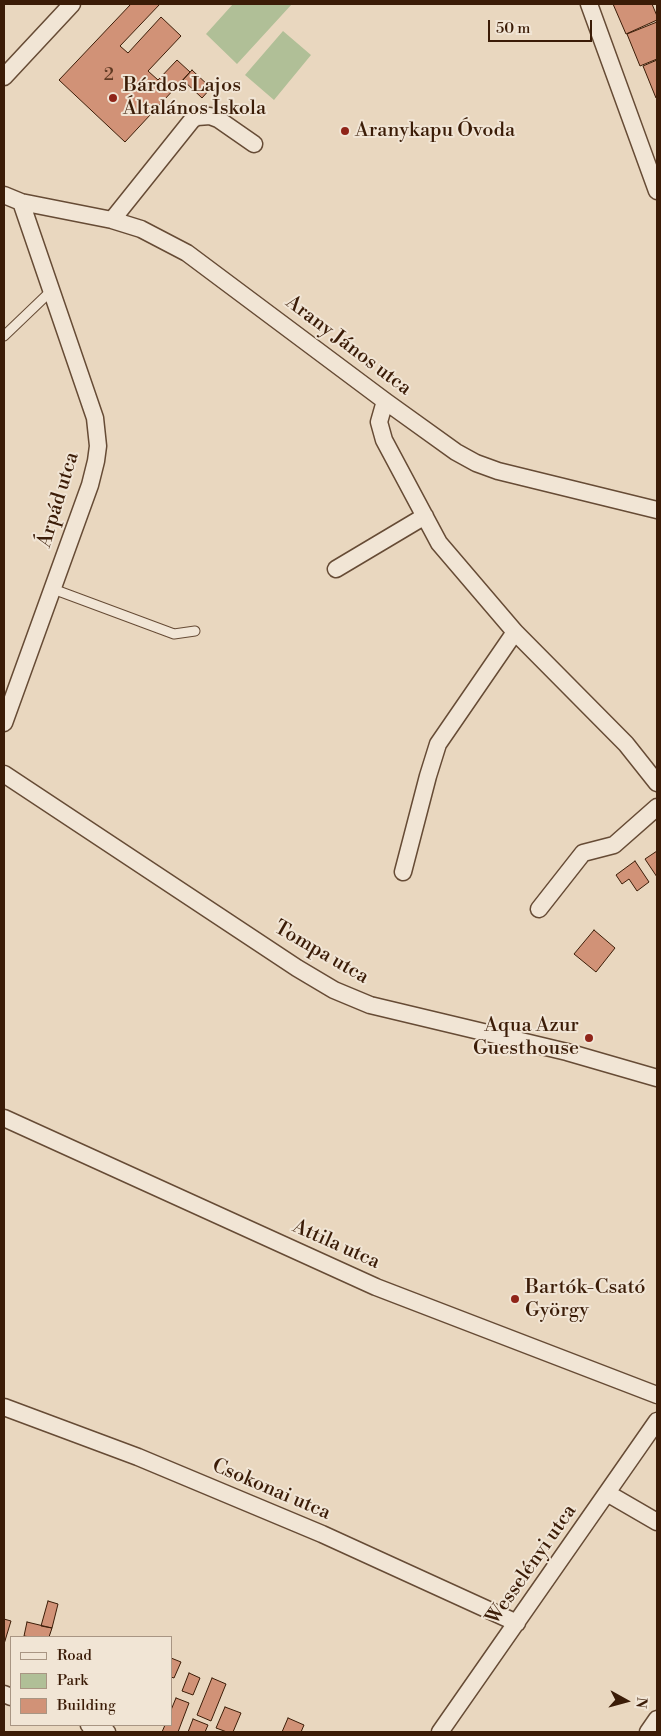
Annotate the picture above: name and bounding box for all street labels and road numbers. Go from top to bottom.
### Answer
street label: Arany János utca [280,291,416,401]
street label: Árpád utca [33,449,85,551]
street label: Tompa utca [269,916,373,990]
street label: Attila utca [289,1215,383,1275]
street label: Csokonai utca [208,1454,334,1526]
street label: Wesselényi utca [482,1500,582,1630]

